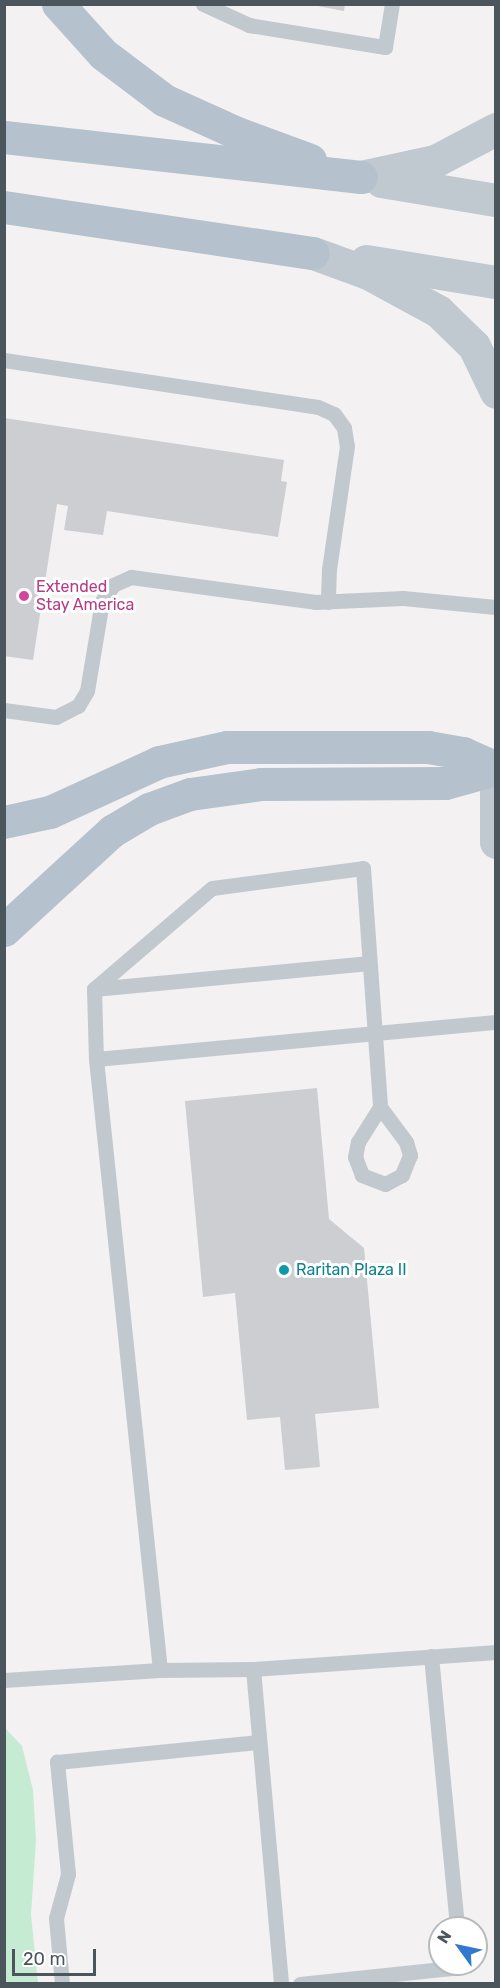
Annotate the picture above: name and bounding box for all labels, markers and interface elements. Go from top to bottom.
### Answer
place label: Extended Stay America [36,577,135,615]
marker: Extended Stay America [17,589,31,603]
place label: Raritan Plaza II [296,1260,407,1280]
marker: Raritan Plaza II [277,1263,291,1277]
north arrow [428,1916,488,1976]
text: N [433,1927,455,1947]
scale bar [15,1937,99,1975]
text: 20 m [23,1948,65,1970]

